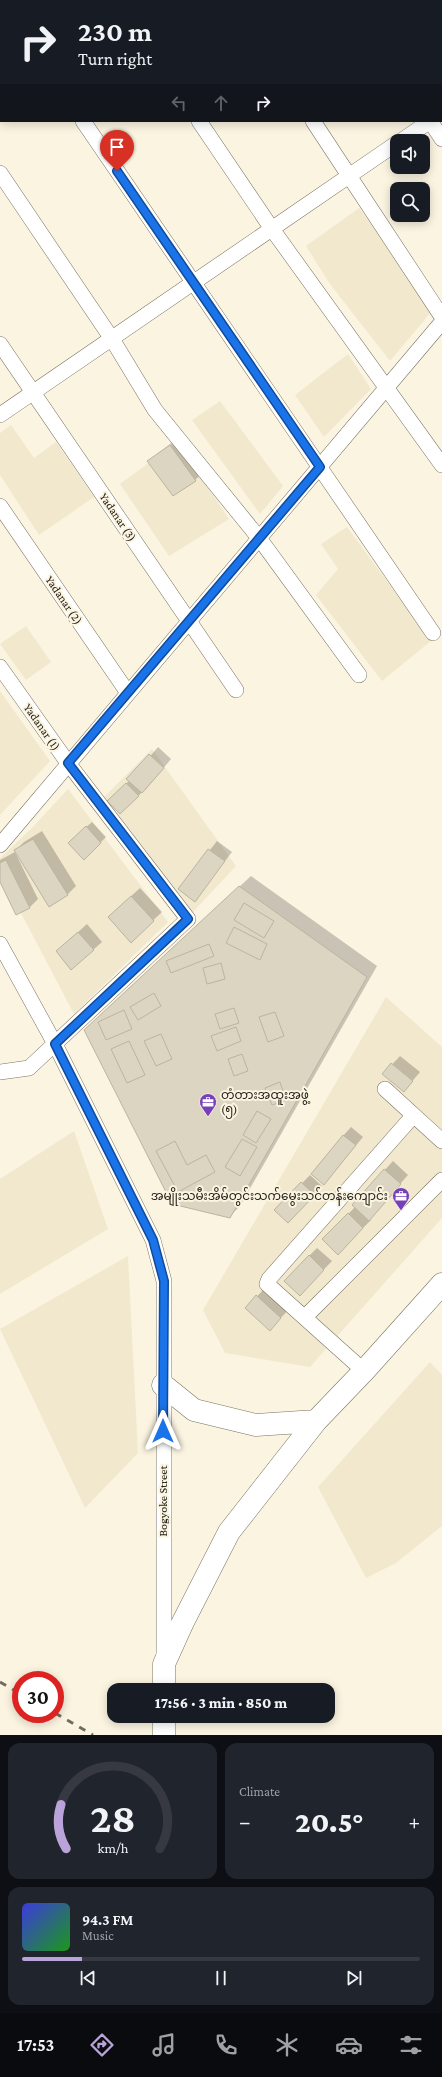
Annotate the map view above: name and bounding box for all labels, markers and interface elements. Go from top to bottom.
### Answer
icon: right [12,16,64,68]
text: 230 m [78,16,152,47]
text: Turn right [78,49,152,69]
icon: left [168,92,190,114]
icon: ahead [210,92,232,114]
icon: right [252,92,274,114]
pin [100,130,134,171]
map controls [390,134,430,222]
button: sound [390,134,430,174]
icon: arrive [106,136,128,158]
button: search [390,182,430,222]
street label: Yadanar (3) [97,490,139,544]
street label: Yadanar (2) [43,573,85,627]
street label: Yadanar (1) [21,701,63,753]
place label: တံတားအထူးအဖွဲ့ (၅) [221,1087,311,1119]
office icon: တံတားအထူးအဖွဲ့ (၅) [198,1092,218,1117]
office icon: အမျိုးသမီးအိမ်တွင်းသက်မွေးသင်တန်းကျောင်း [391,1186,411,1211]
place label: အမျိုးသမီးအိမ်တွင်းသက်မွေးသင်တန်းကျောင်း [151,1187,388,1206]
position arrow [142,1410,184,1452]
street label: Bogyoke Street [156,1464,170,1536]
speed limit sign: 30 [12,1671,64,1723]
text: 17:56 · 3 min · 850 m [155,1695,287,1711]
text: Climate [239,1784,280,1799]
text: 28 [90,1795,135,1841]
text: 20.5° [295,1805,364,1838]
text: − [239,1809,251,1834]
text: + [408,1809,420,1834]
text: km/h [97,1840,128,1856]
text: 94.3 FM [82,1912,133,1928]
text: Music [82,1928,114,1943]
icon: previous [77,1967,99,1989]
icon: pause [210,1967,232,1989]
icon: next [343,1967,365,1989]
icon: directions [88,2031,116,2059]
icon: music [150,2031,178,2059]
icon: phone [212,2031,240,2059]
icon: climate [273,2031,301,2059]
icon: car [335,2031,363,2059]
icon: filters [397,2031,425,2059]
text: 17:53 [17,2035,54,2055]

